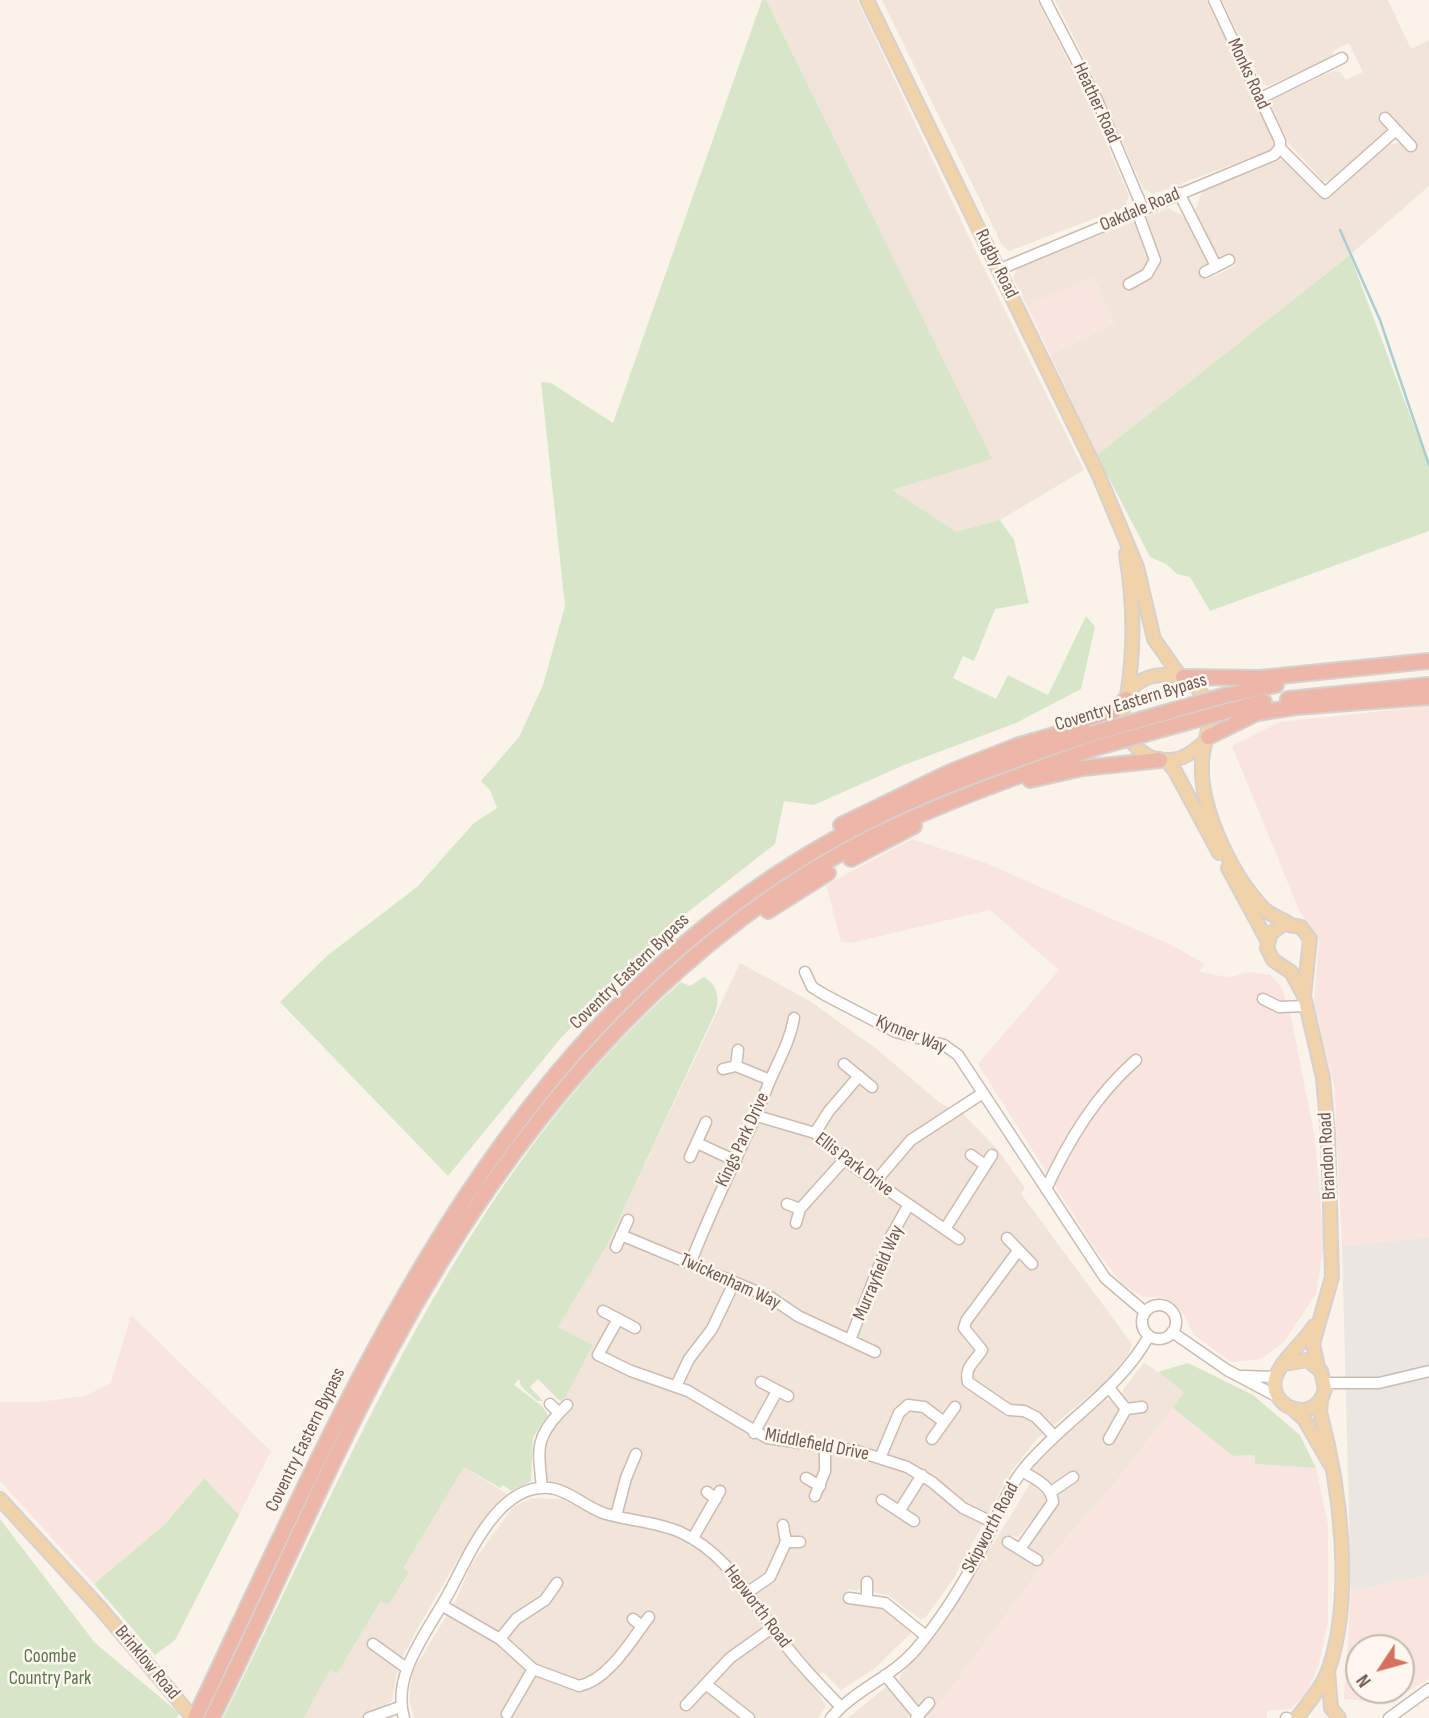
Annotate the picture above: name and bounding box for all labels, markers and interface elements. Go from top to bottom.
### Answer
street label: Monks Road [1222,35,1274,113]
street label: Heather Road [1067,59,1125,147]
street label: Oakdale Road [1097,183,1183,237]
street label: Rugby Road [970,226,1022,302]
street label: Coventry Eastern Bypass [1052,669,1210,737]
street label: Coventry Eastern Bypass [565,909,695,1035]
street label: Kynner Way [872,1011,950,1059]
street label: Kings Park Drive [711,1089,775,1191]
street label: Brandon Road [1314,1112,1342,1200]
street label: Ellis Park Drive [810,1128,898,1202]
street label: Murrayfield Way [849,1222,909,1324]
street label: Twickenham Way [676,1249,784,1315]
street label: Coventry Eastern Bypass [261,1364,351,1516]
street label: Middlefield Drive [763,1424,871,1466]
street label: Skipworth Road [958,1479,1024,1577]
street label: Hepworth Road [718,1561,796,1653]
street label: Brinklow Road [109,1621,185,1705]
north arrow [1345,1634,1415,1704]
park label: Coombe Country Park [9,1646,91,1690]
text: N [1352,1670,1377,1691]

